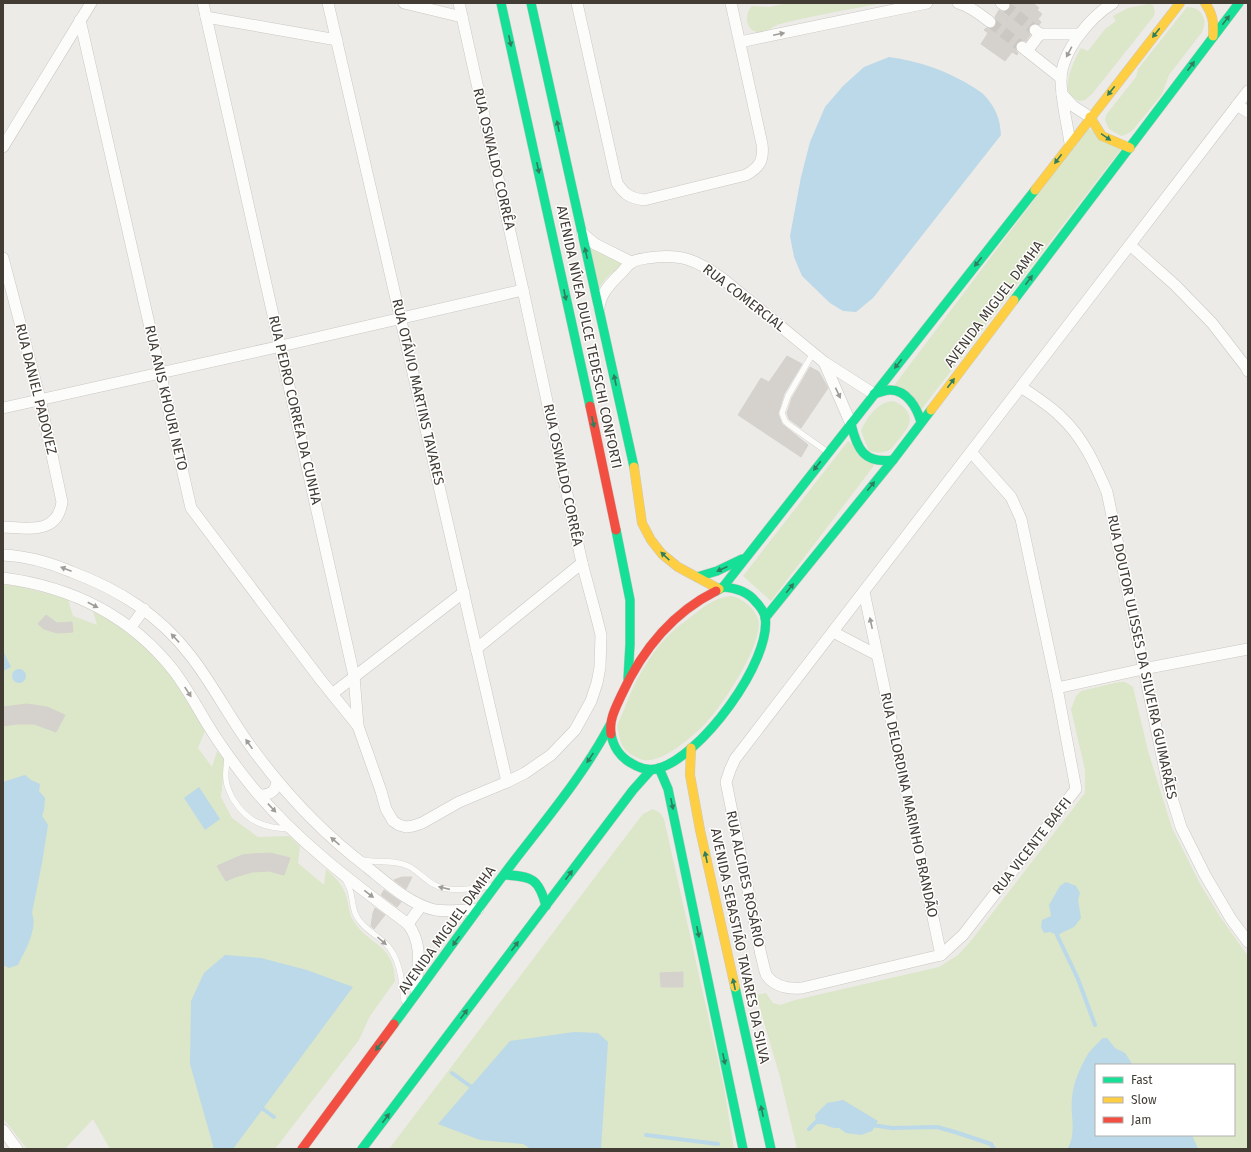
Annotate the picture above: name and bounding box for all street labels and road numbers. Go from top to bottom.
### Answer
street label: RUA OSWALDO CORRÊA [469,86,520,232]
street label: AVENIDA NÍVEA DULCE TEDESCHI CONFORTI [553,204,626,470]
street label: AVENIDA MIGUEL DAMHA [941,237,1047,371]
street label: RUA COMERCIAL [699,260,789,336]
street label: RUA OTÁVIO MARTINS TAVARES [388,297,449,487]
street label: RUA PEDRO CORREA DA CUNHA [265,314,325,506]
street label: RUA DANIEL PADOVEZ [11,322,61,456]
street label: RUA ANIS KHOURI NETO [141,324,191,472]
street label: RUA OSWALDO CORRÊA [540,402,587,548]
street label: RUA DOUTOR ULISSES DA SILVEIRA GUIMARÃES [1103,513,1181,801]
street label: RUA DELORDINA MARINHO BRANDÃO [877,691,941,919]
street label: RUA VICENTE BAFFI [989,794,1075,898]
street label: RUA ALCIDES ROSÁRIO [722,809,769,949]
street label: AVENIDA SEBASTIÃO TAVARES DA SILVA [707,827,773,1065]
street label: AVENIDA MIGUEL DAMHA [395,863,499,997]

